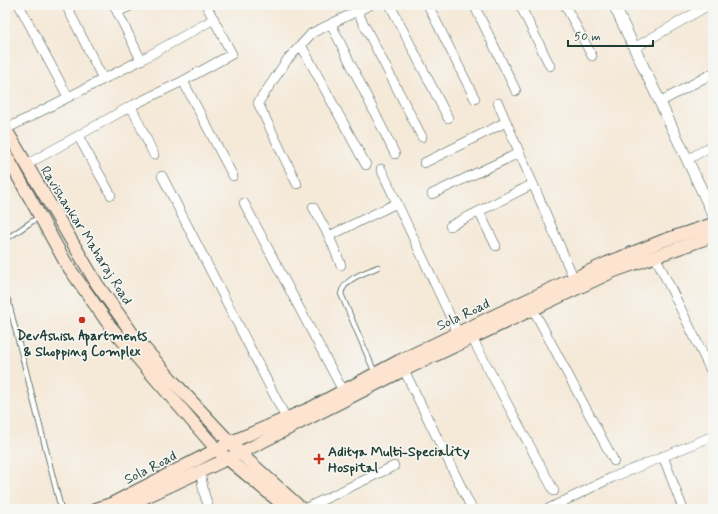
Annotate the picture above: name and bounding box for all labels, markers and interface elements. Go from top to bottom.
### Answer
scale bar [568,22,653,48]
text: 50 m [574,29,601,45]
street label: Ravishankar Maharaj Road [36,163,136,308]
street label: Sola Road [434,295,493,335]
marker: DevAshish Apartments & Shopping Complex [77,315,87,325]
place label: DevAshish Apartments & Shopping Complex [17,327,148,362]
place label: Aditya Multi-Speciality Hospital [328,443,470,477]
street label: Sola Road [121,447,180,489]
marker: Aditya Multi-Speciality Hospital [313,453,325,465]

